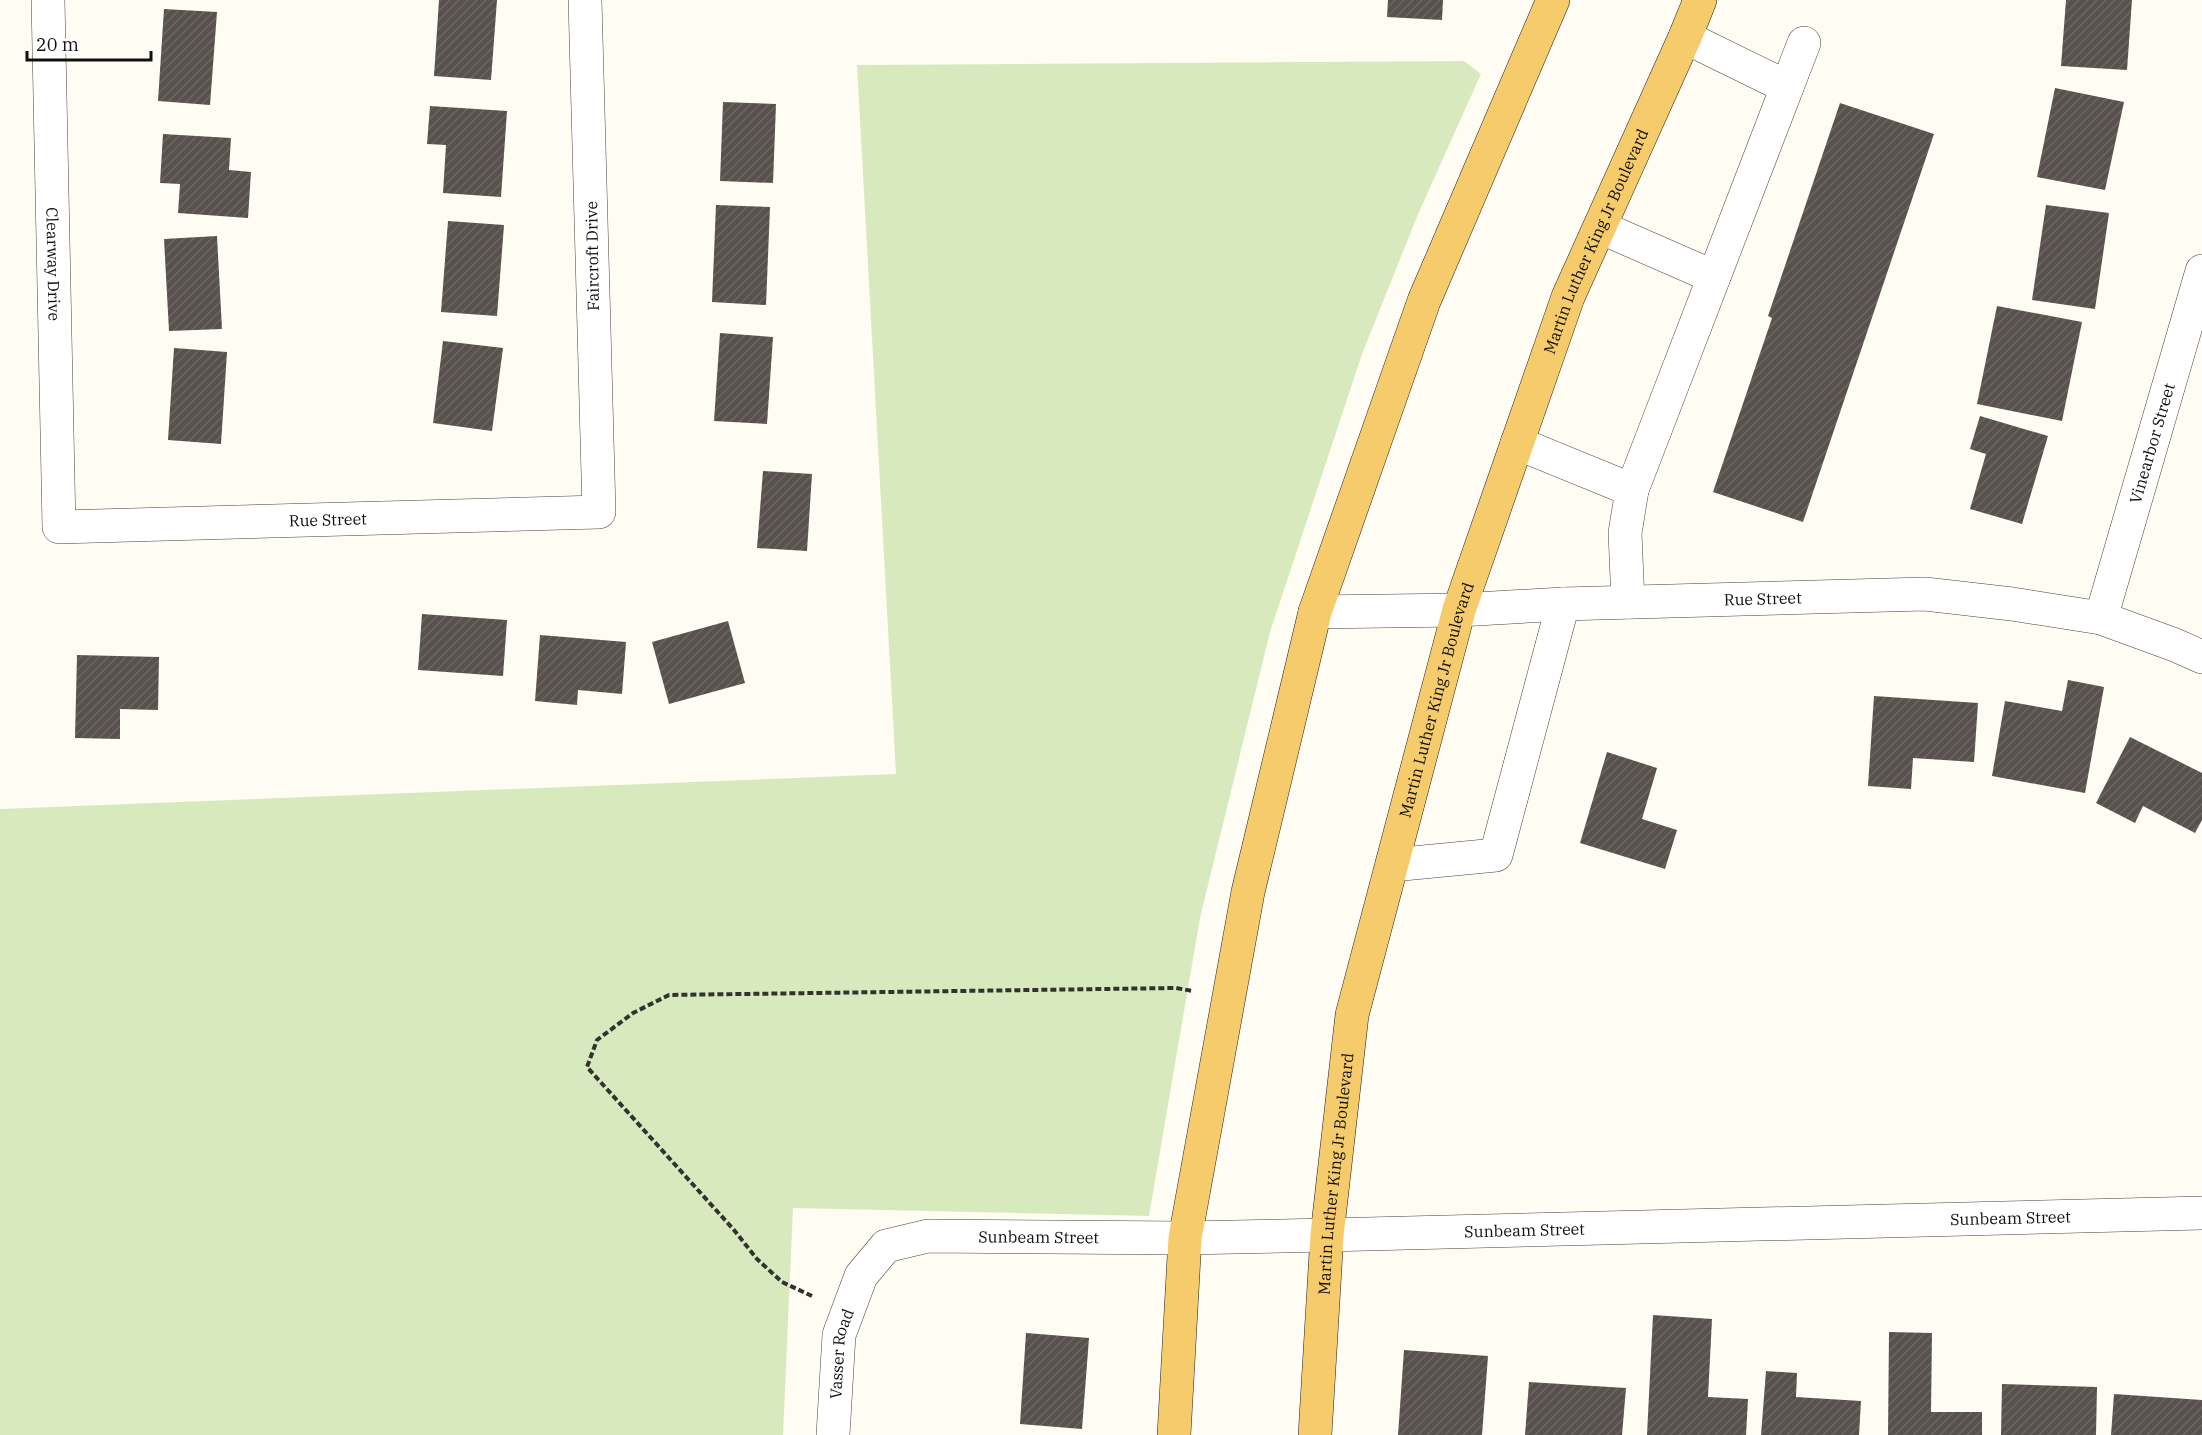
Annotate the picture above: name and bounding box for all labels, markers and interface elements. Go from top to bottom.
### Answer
scale bar [27,24,152,62]
text: 20 m [36,33,79,56]
street label: Martin Luther King Jr Boulevard [1539,125,1652,357]
street label: Faircroft Drive [581,201,603,311]
street label: Clearway Drive [42,207,65,321]
street label: Vinearbor Street [2125,380,2179,506]
street label: Rue Street [289,508,367,531]
street label: Martin Luther King Jr Boulevard [1395,579,1478,820]
street label: Rue Street [1724,587,1802,610]
street label: Martin Luther King Jr Boulevard [1313,1052,1358,1295]
street label: Sunbeam Street [1950,1206,2071,1229]
street label: Sunbeam Street [1464,1219,1585,1242]
street label: Sunbeam Street [978,1226,1099,1247]
street label: Vasser Road [825,1305,858,1399]

